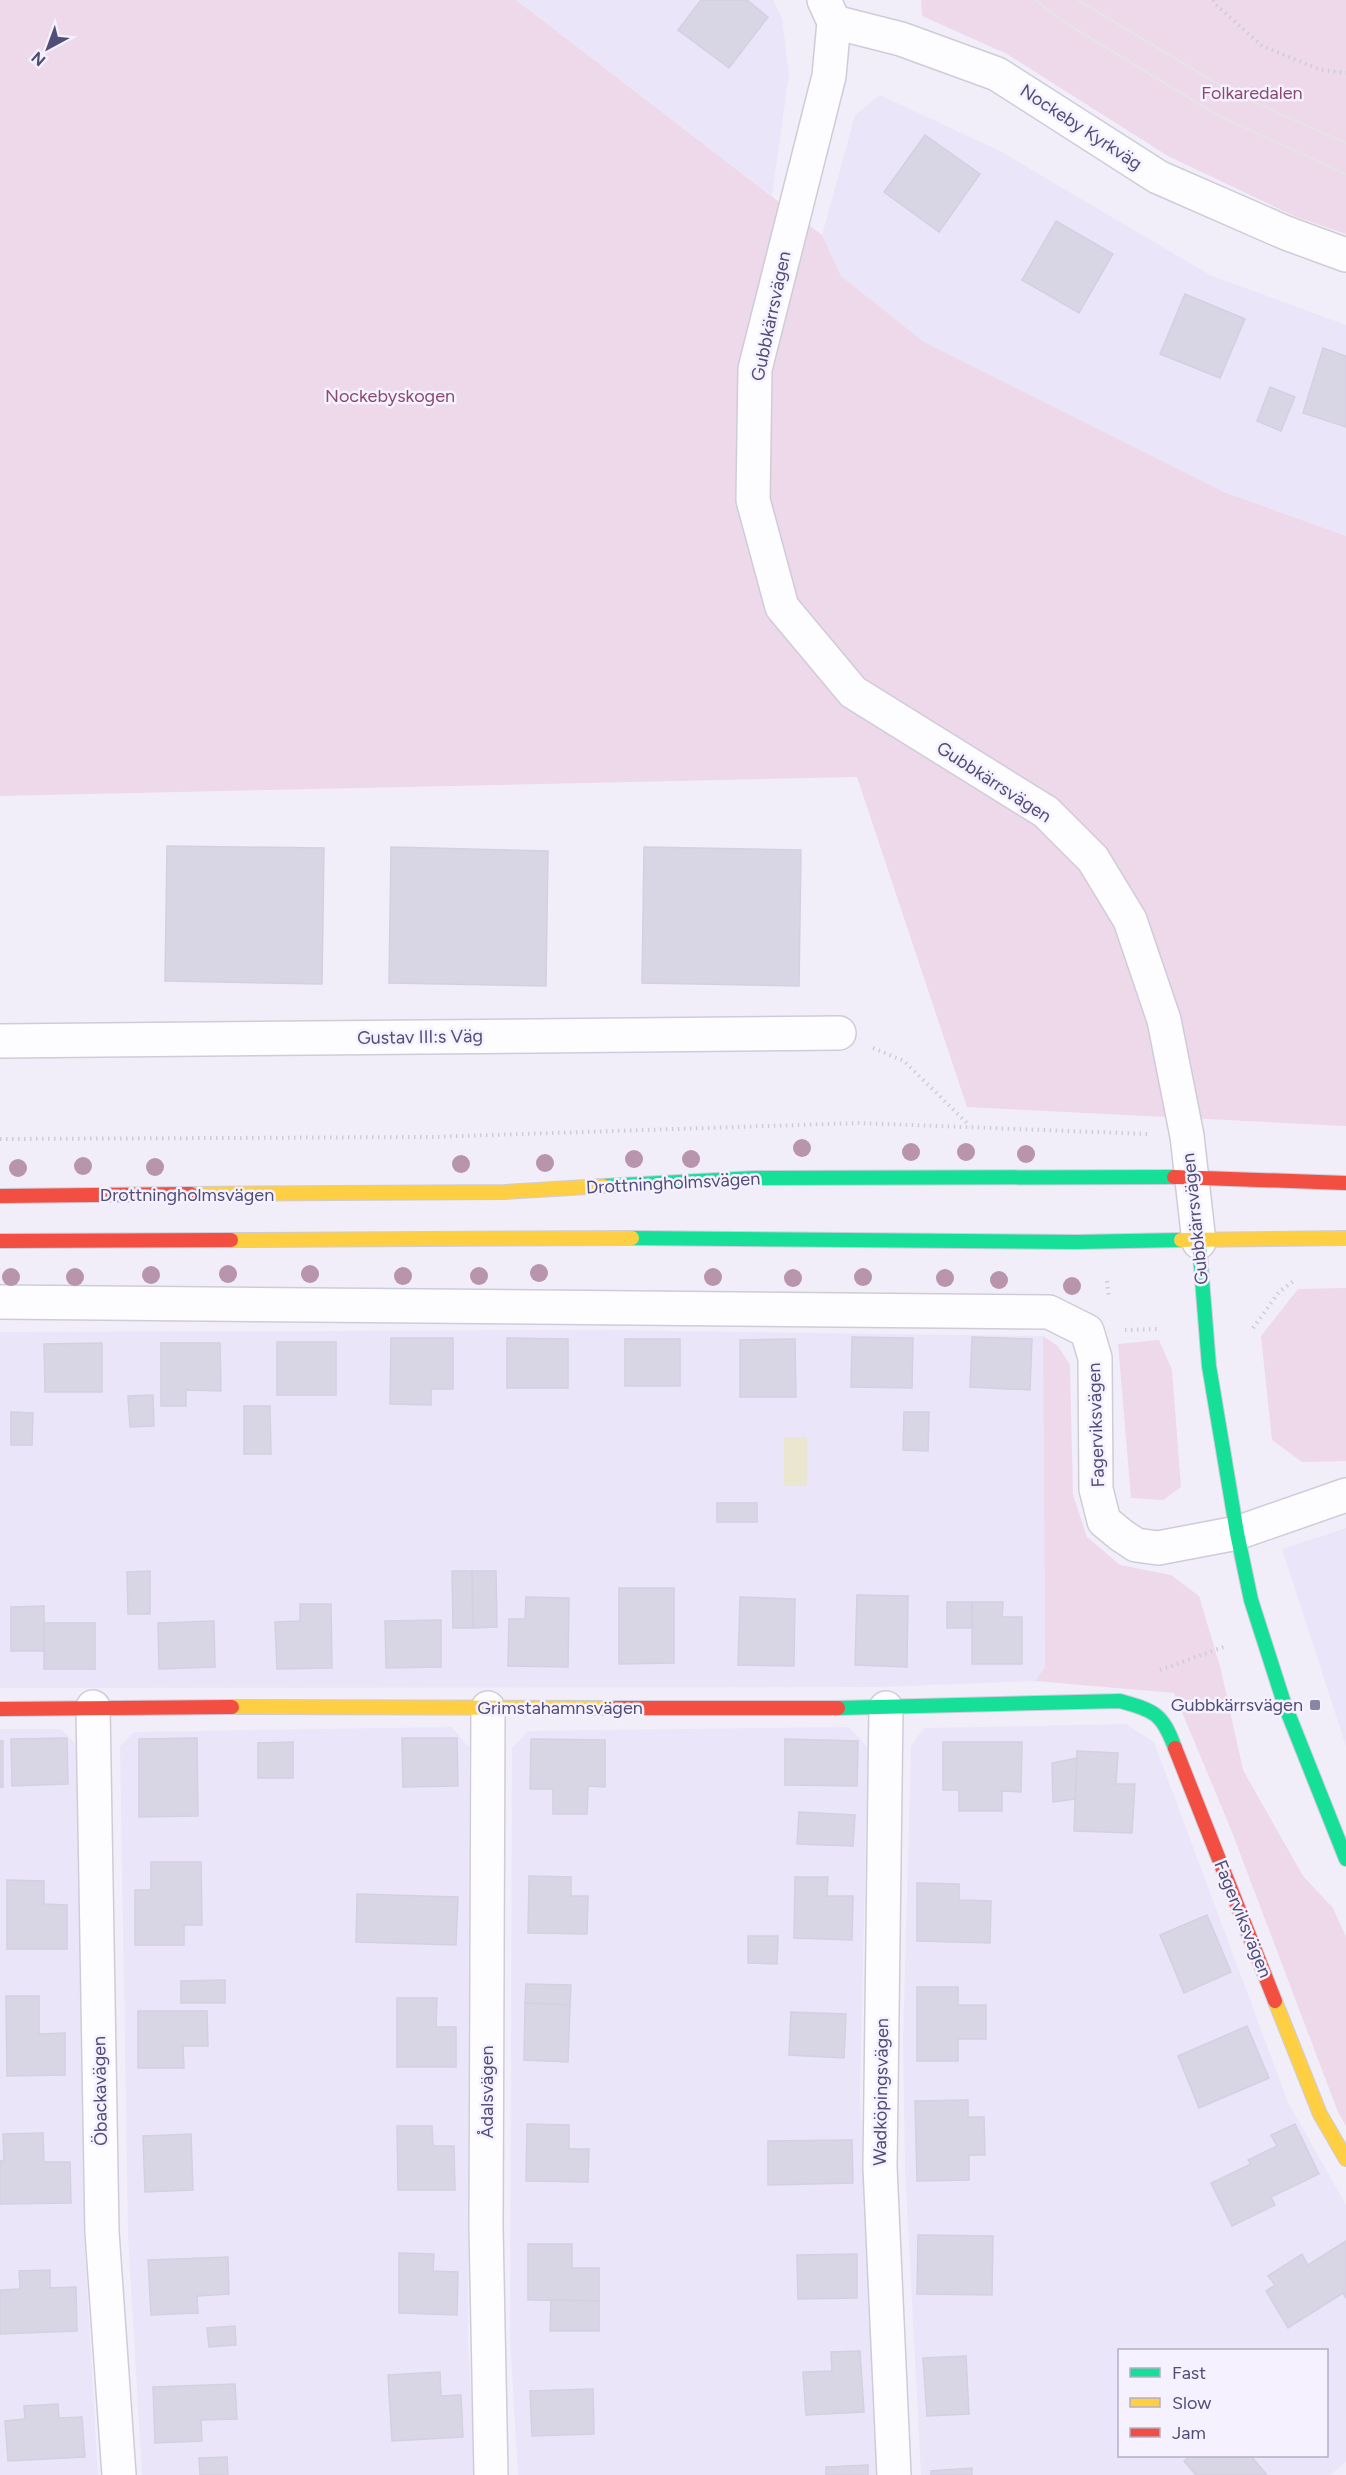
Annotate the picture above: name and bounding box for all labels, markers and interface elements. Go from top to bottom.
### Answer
north arrow [18,18,78,78]
text: N [28,48,49,70]
street label: Nockeby Kyrkväg [1016,79,1146,175]
park label: Folkaredalen [1201,82,1303,104]
street label: Gubbkärrsvägen [746,249,796,383]
park label: Nockebyskogen [325,385,455,407]
street label: Gubbkärrsvägen [933,737,1055,827]
street label: Gustav III:s Väg [357,1025,483,1049]
street label: Gubbkärrsvägen [1177,1152,1213,1286]
street label: Drottningholmsvägen [585,1167,761,1199]
street label: Drottningholmsvägen [100,1184,274,1206]
street label: Fagerviksvägen [1083,1362,1109,1488]
place label: Gubbkärrsvägen [1171,1694,1303,1716]
street label: Grimstahamnsvägen [477,1697,643,1719]
marker: Gubbkärrsvägen [1308,1698,1322,1712]
street label: Fagerviksvägen [1209,1857,1277,1981]
street label: Wadköpingsvägen [869,2018,893,2166]
street label: Öbackavägen [88,2036,112,2146]
street label: Ådalsvägen [476,2045,498,2139]
legend [1118,2349,1328,2457]
text: Fast [1172,2362,1206,2384]
text: Slow [1172,2392,1211,2414]
text: Jam [1172,2422,1206,2444]

